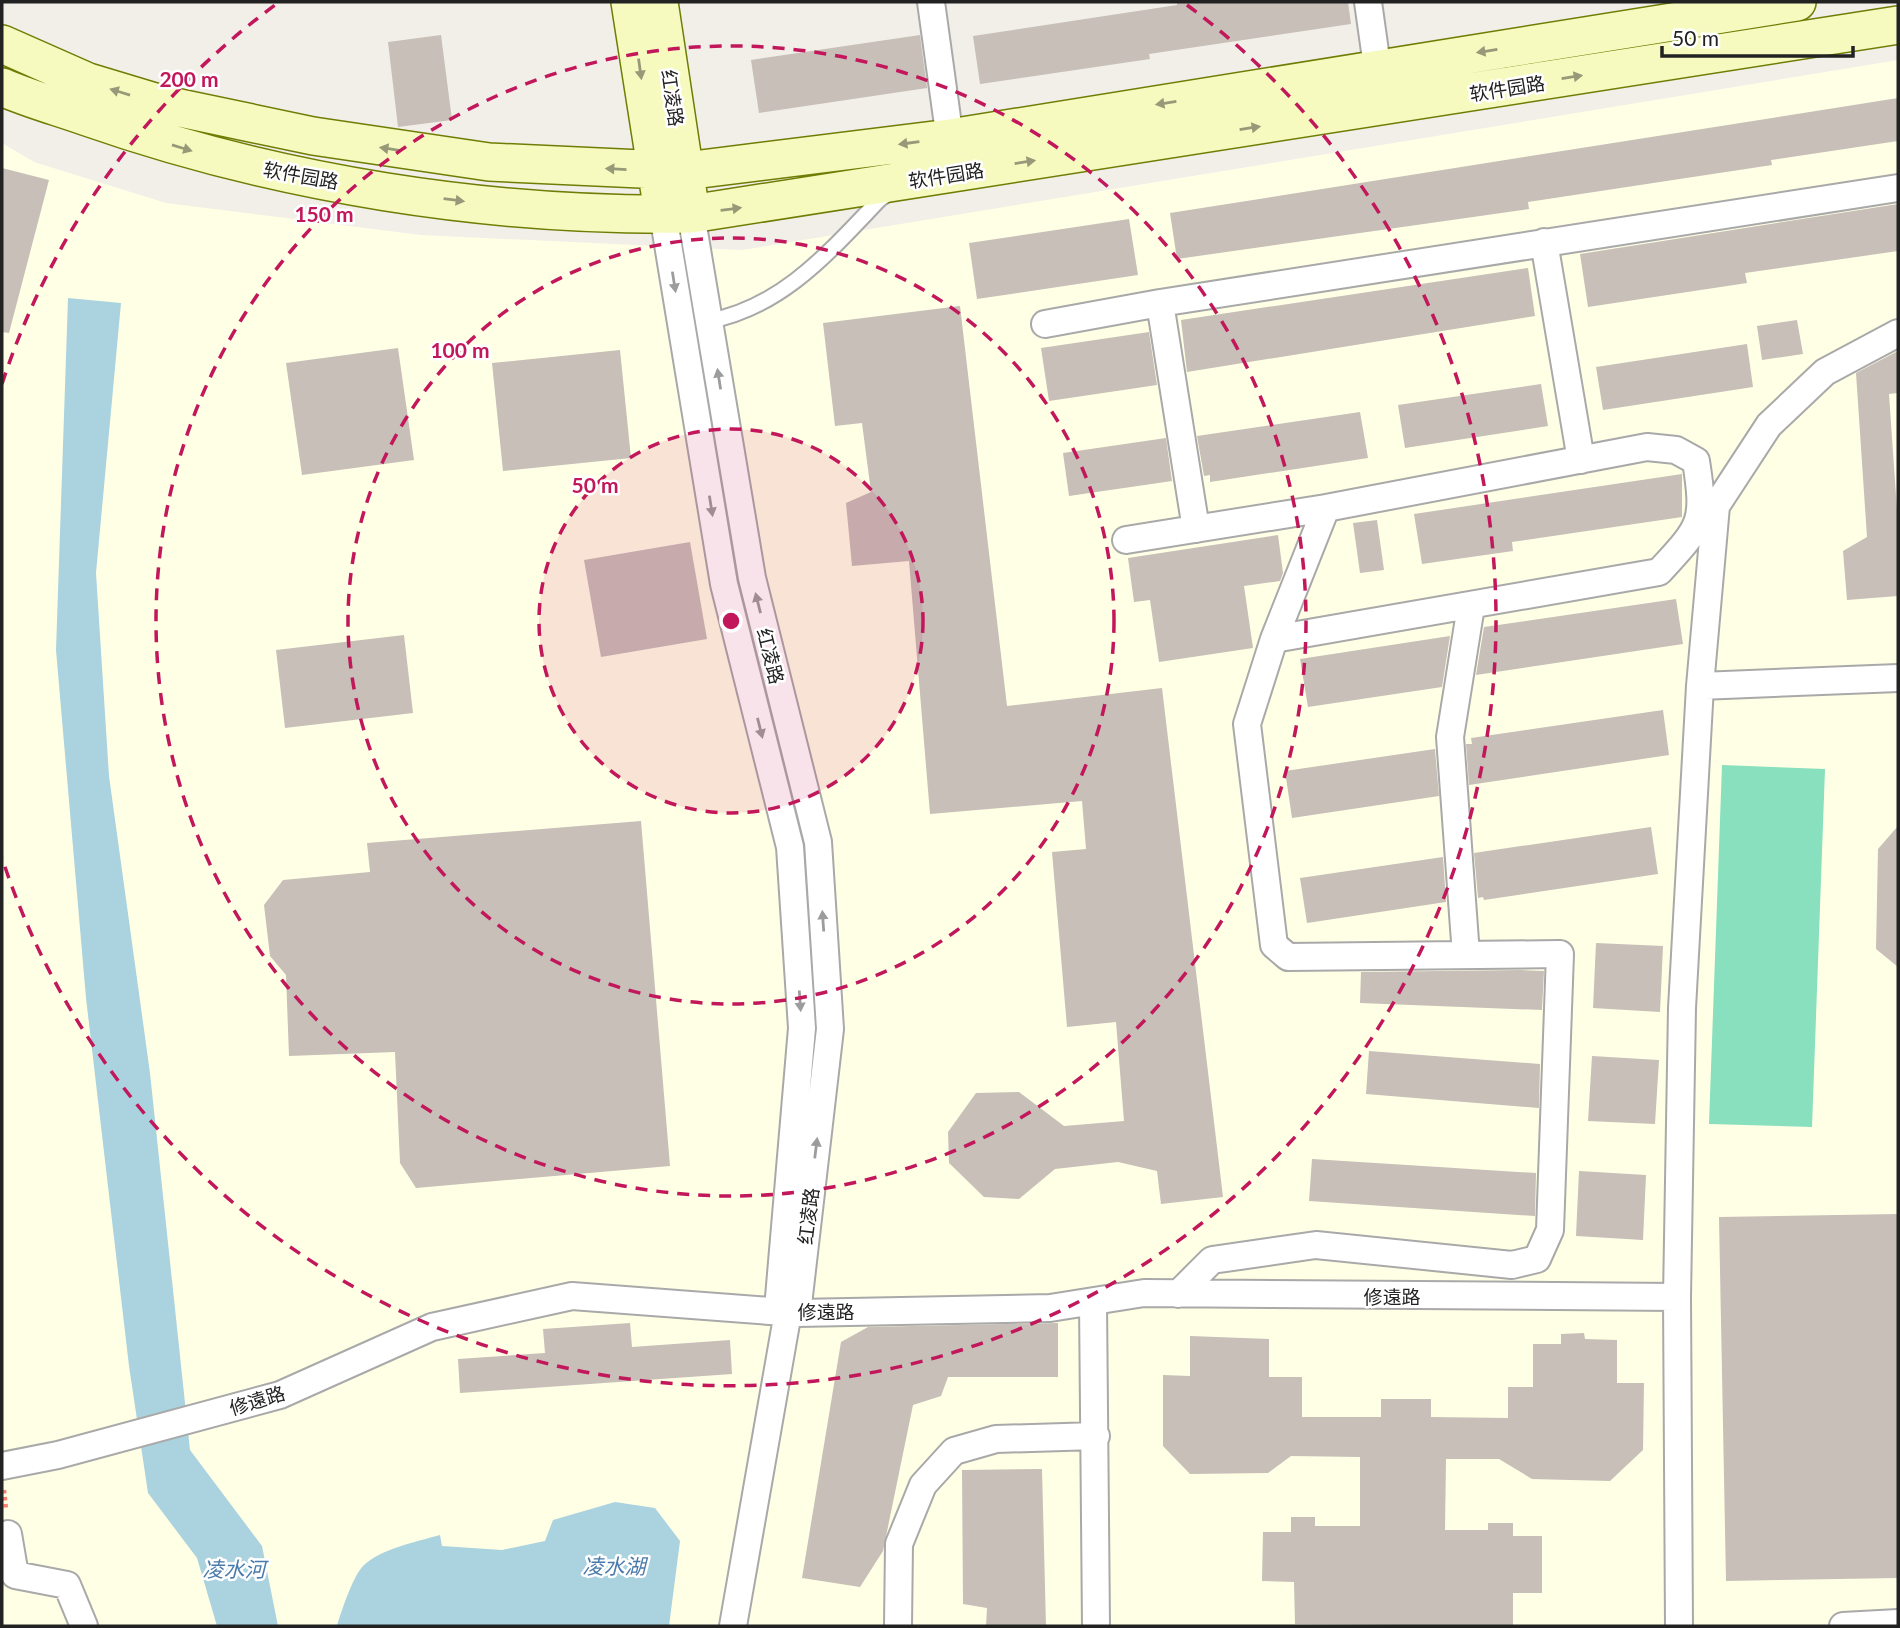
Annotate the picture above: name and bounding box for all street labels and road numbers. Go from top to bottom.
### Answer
street label: 红凌路 [658,68,688,128]
street label: 软件园路 [1468,71,1546,105]
street label: 软件园路 [262,157,340,193]
street label: 软件园路 [907,158,985,192]
street label: 红凌路 [753,626,789,686]
street label: 红凌路 [793,1186,823,1246]
street label: 修遠路 [1363,1285,1421,1308]
street label: 修遠路 [797,1300,855,1323]
street label: 修遠路 [226,1381,288,1419]

